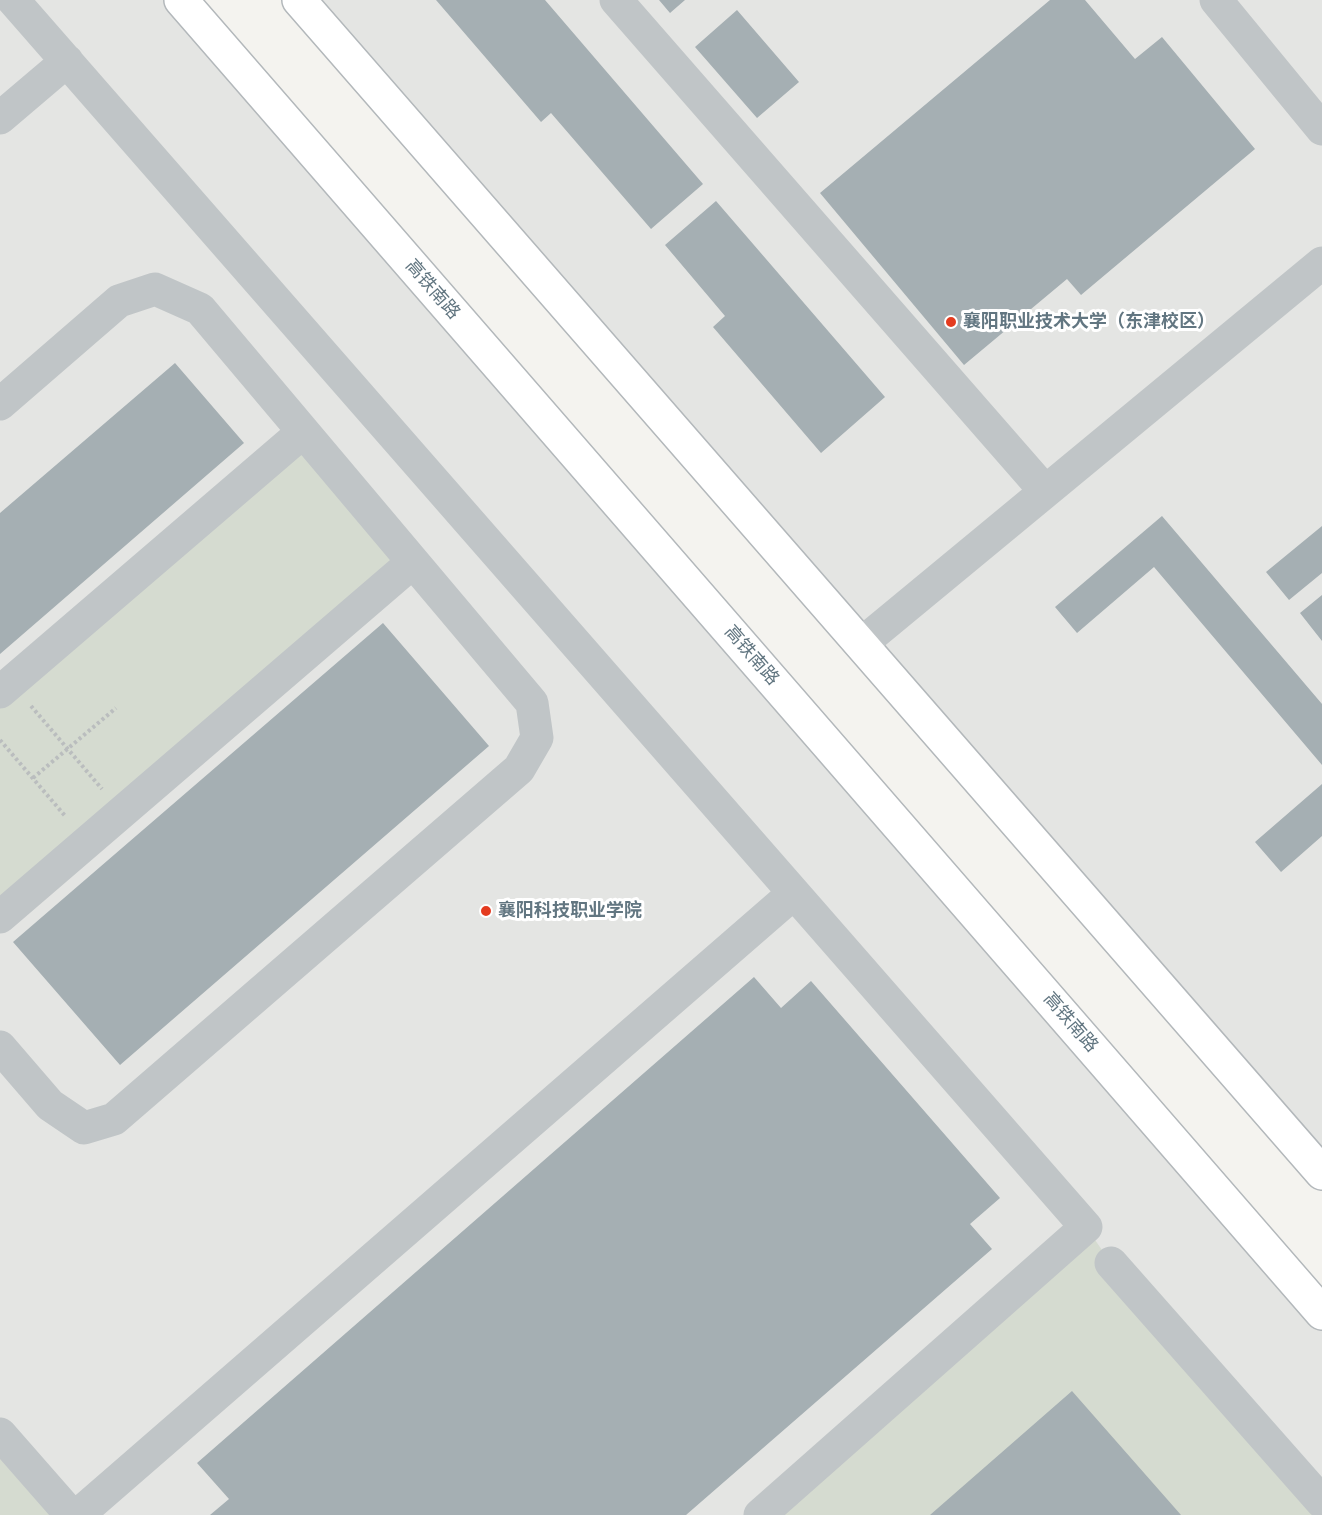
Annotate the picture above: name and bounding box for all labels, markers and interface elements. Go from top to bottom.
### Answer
street label: 高铁南路 [400,256,464,324]
place label: 襄阳职业技术大学（东津校区） [963,311,1215,333]
marker: 襄阳职业技术大学（东津校区） [944,315,958,329]
street label: 高铁南路 [719,622,783,690]
place label: 襄阳科技职业学院 [498,900,642,922]
marker: 襄阳科技职业学院 [479,904,493,918]
street label: 高铁南路 [1038,989,1102,1057]

